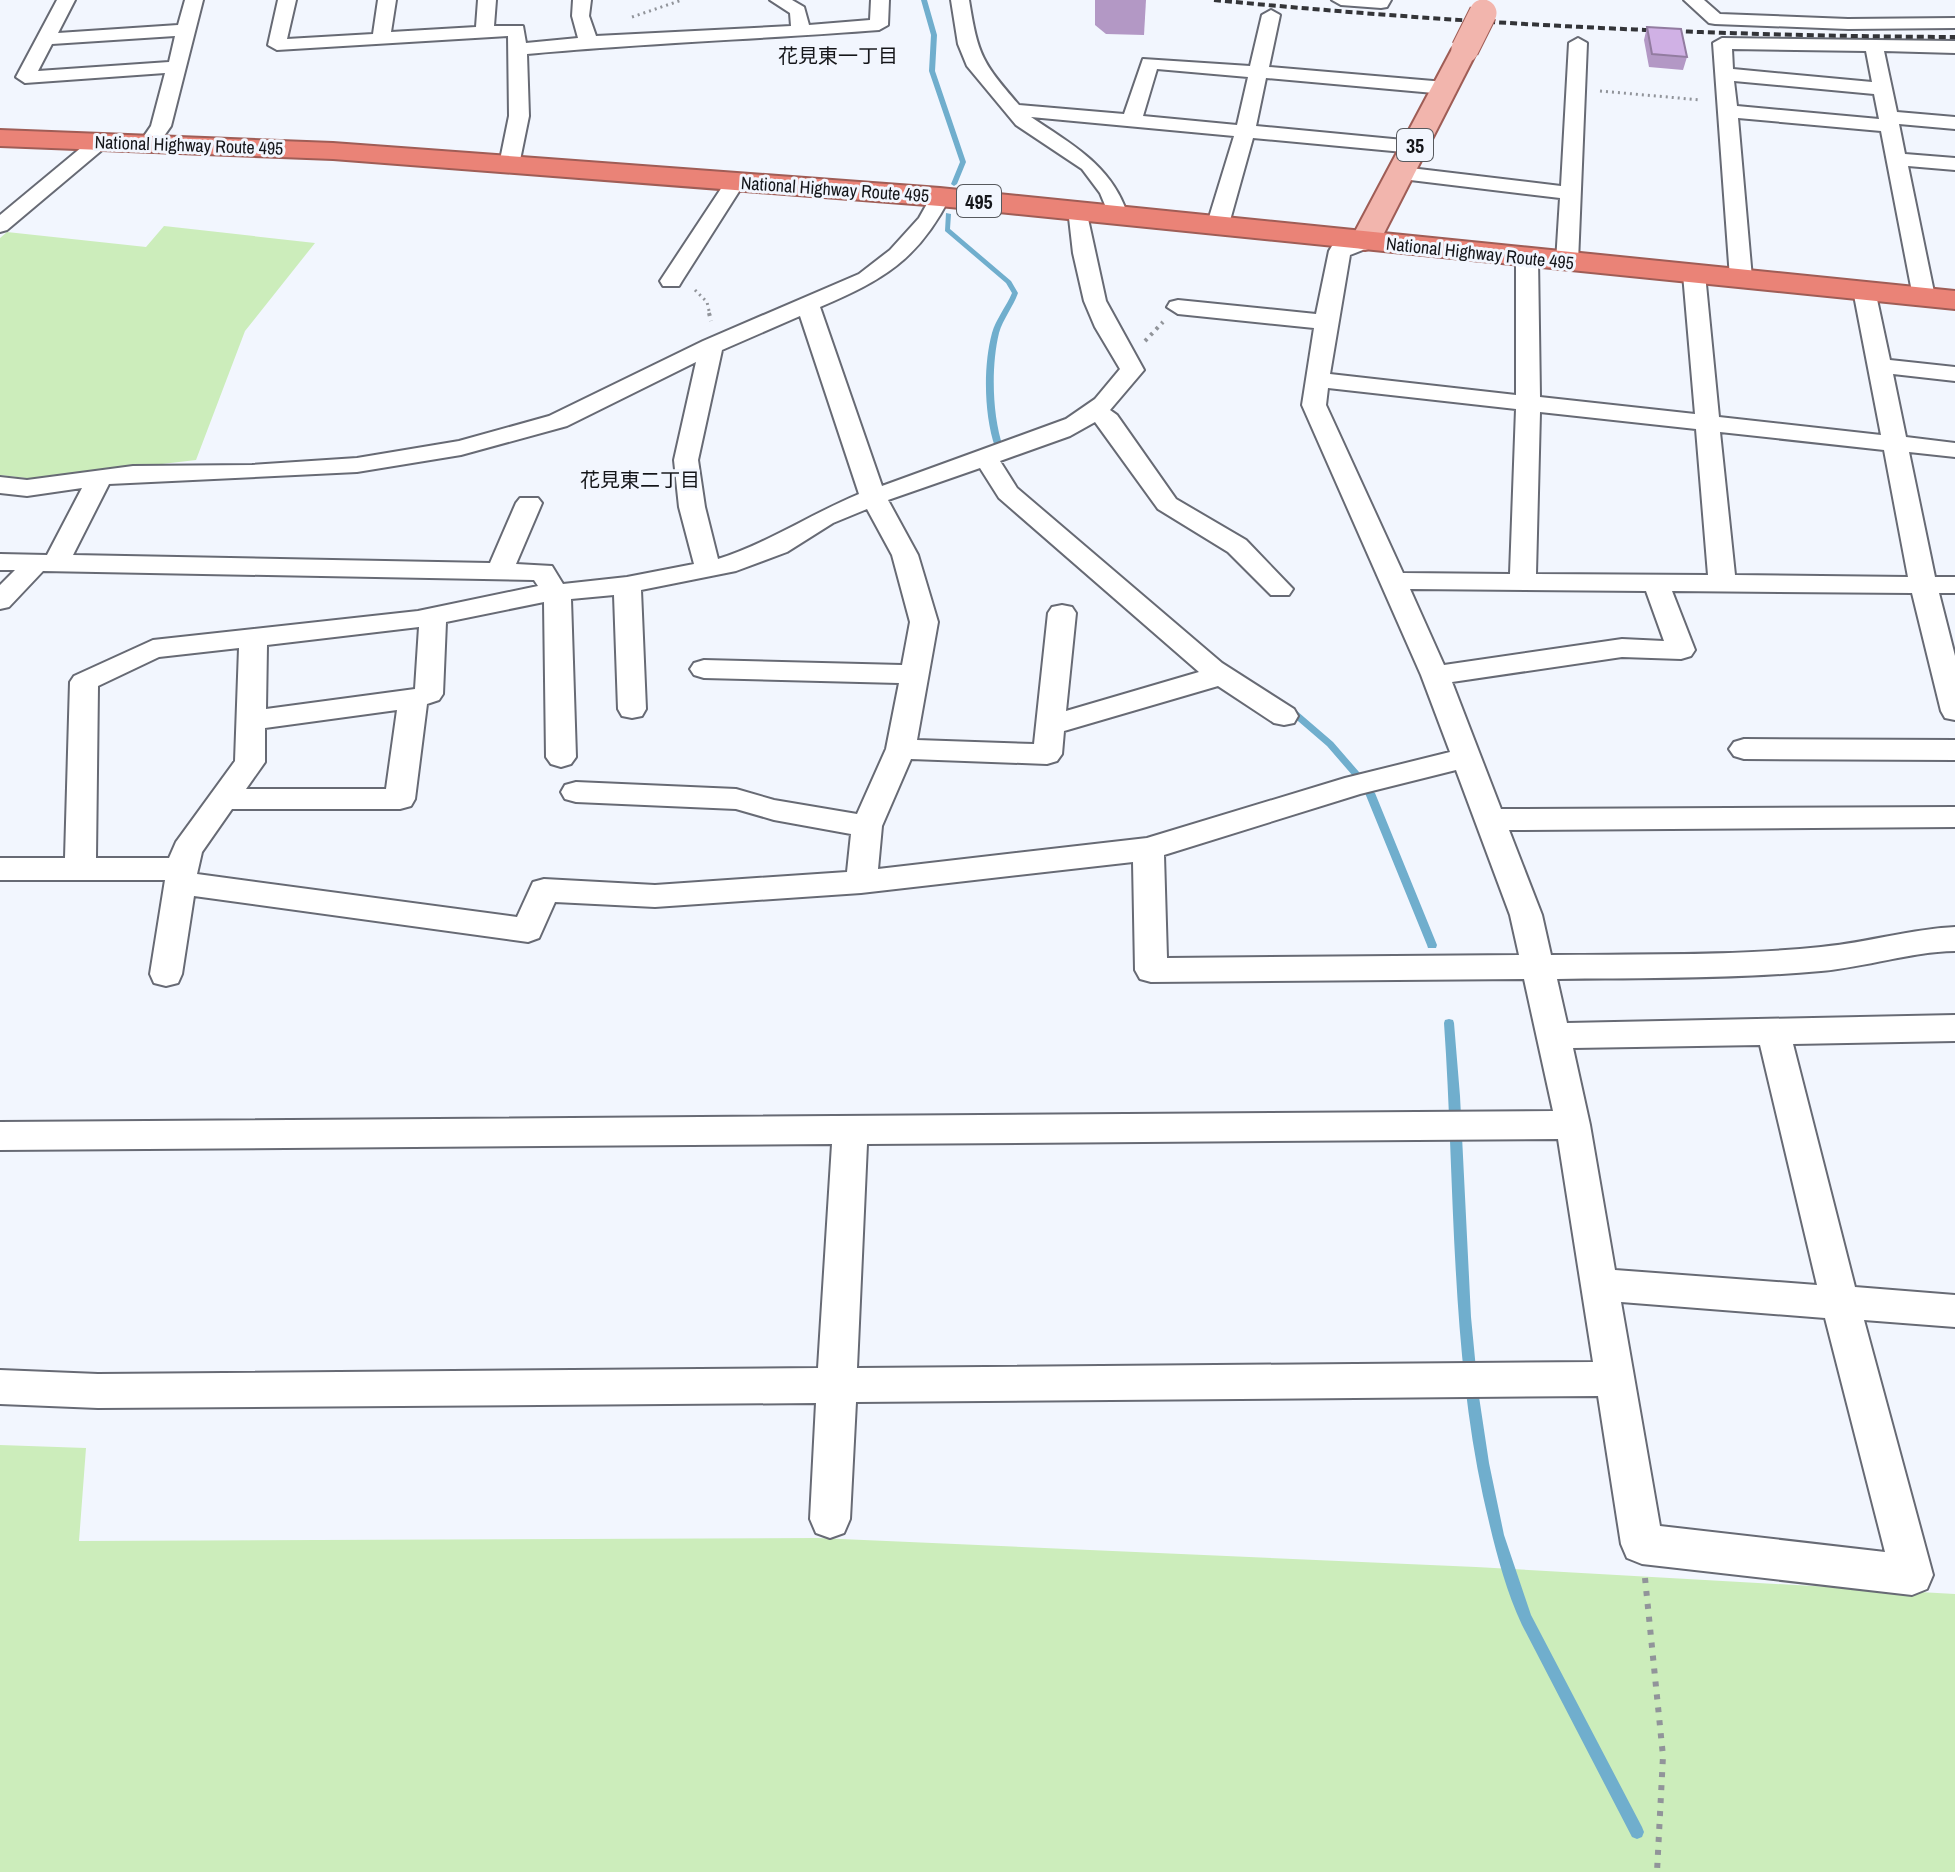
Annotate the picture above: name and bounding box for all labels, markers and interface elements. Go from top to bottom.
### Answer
district label: 花見東一丁目 [778,42,898,69]
street label: National Highway Route 495 [94,129,284,161]
road number: 35 [1397,129,1433,161]
street label: National Highway Route 495 [740,170,930,208]
road number: 495 [957,185,1001,217]
street label: National Highway Route 495 [1385,231,1575,275]
district label: 花見東二丁目 [580,466,700,493]

